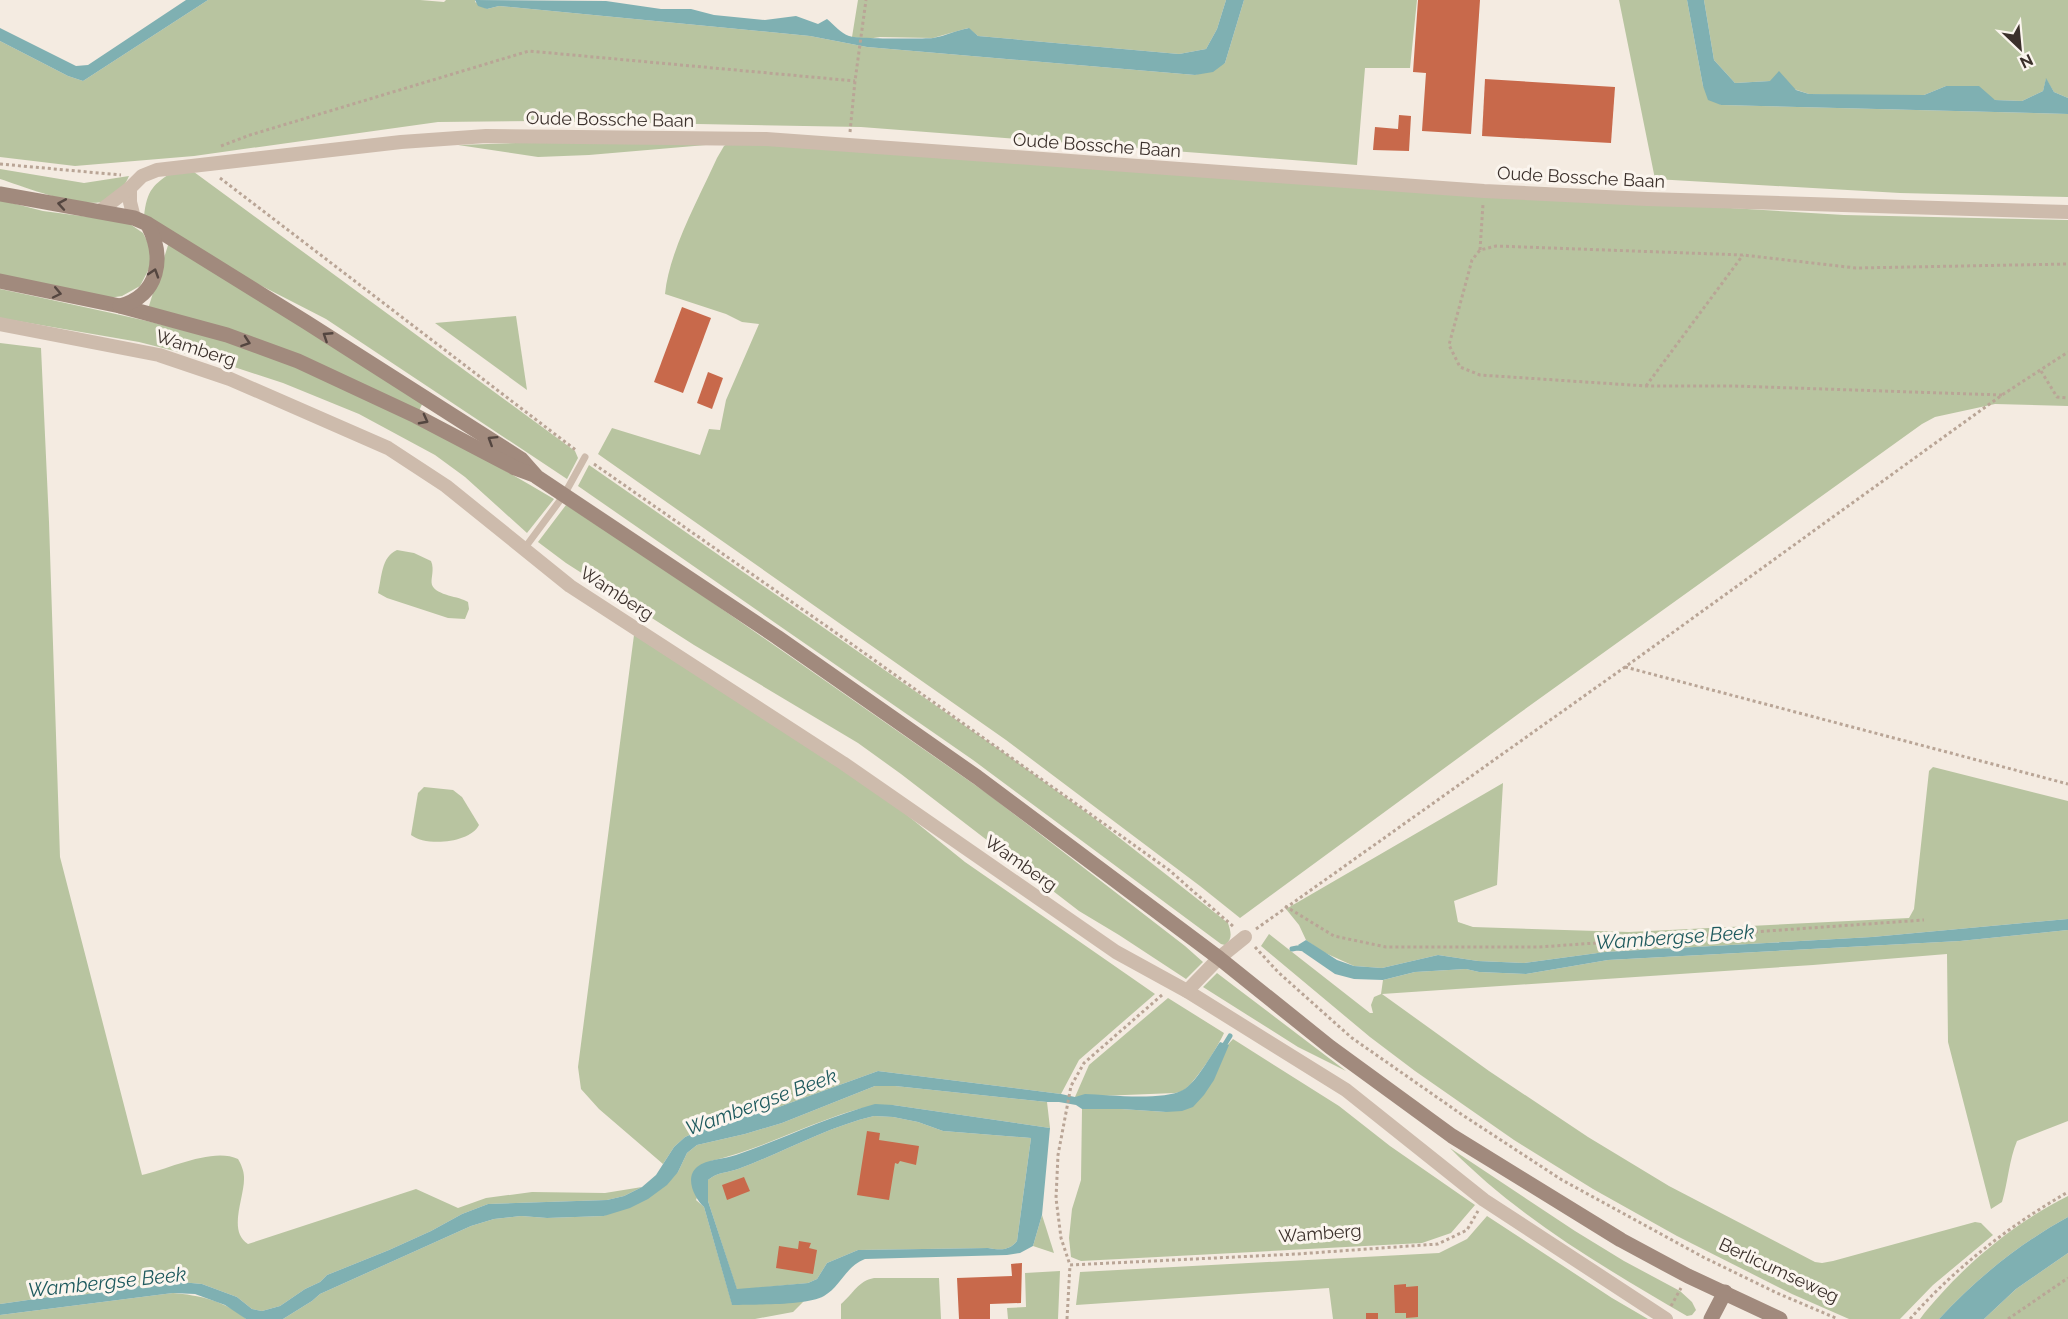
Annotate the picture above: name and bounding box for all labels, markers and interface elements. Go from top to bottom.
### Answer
north arrow [1990,18,2050,78]
text: N [2017,50,2036,72]
street label: Oude Bossche Baan [526,107,694,131]
street label: Oude Bossche Baan [1012,129,1182,161]
street label: Oude Bossche Baan [1496,162,1666,192]
one-way arrow [57,199,67,211]
one-way arrow [147,268,160,279]
one-way arrow [52,286,62,299]
street label: Wamberg [153,325,239,371]
one-way arrow [323,332,334,343]
one-way arrow [240,335,251,348]
one-way arrow [418,413,429,424]
one-way arrow [488,436,498,448]
street label: Wamberg [576,562,658,624]
street label: Wamberg [981,831,1061,895]
water label: Wambergse Beek [1595,919,1756,955]
water label: Wambergse Beek [682,1063,840,1141]
street label: Wamberg [1278,1220,1362,1246]
street label: Berlicumseweg [1716,1233,1842,1307]
water label: Wambergse Beek [27,1262,188,1302]

